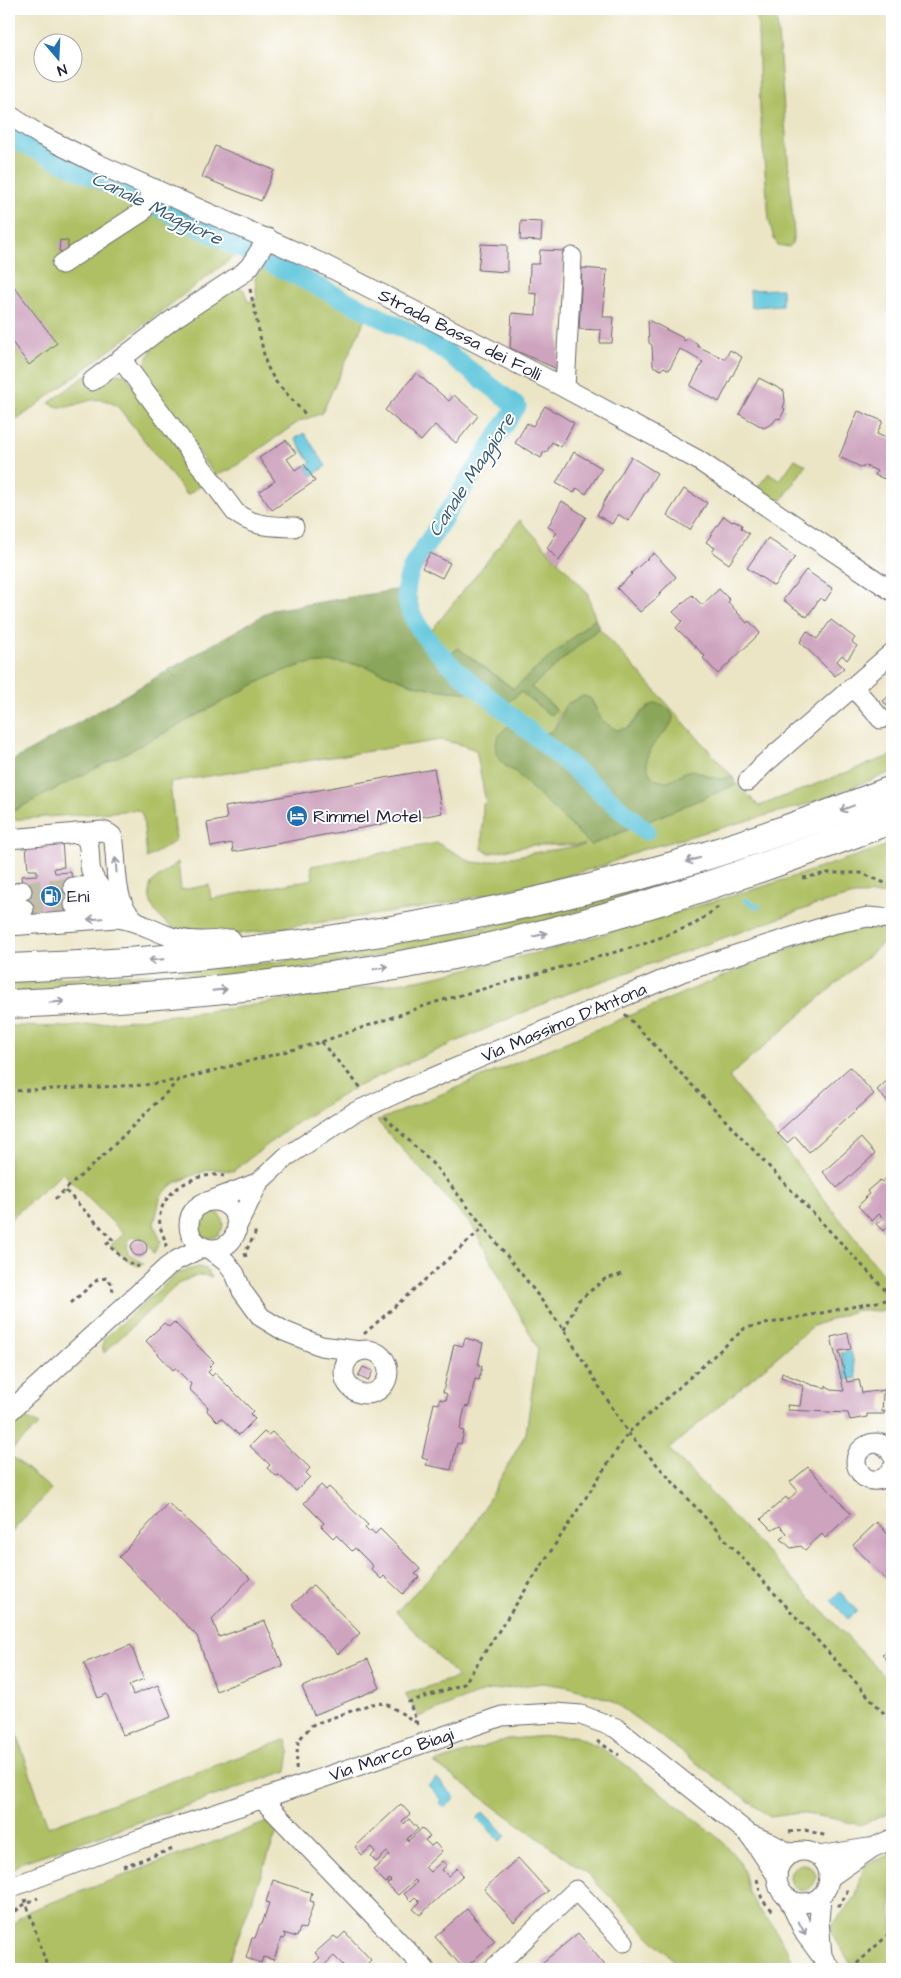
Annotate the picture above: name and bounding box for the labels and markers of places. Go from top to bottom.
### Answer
hotel icon: Rimmel Motel [285,804,309,828]
place label: Rimmel Motel [313,804,421,829]
fuel station icon: Eni [39,884,63,908]
place label: Eni [67,884,90,909]

